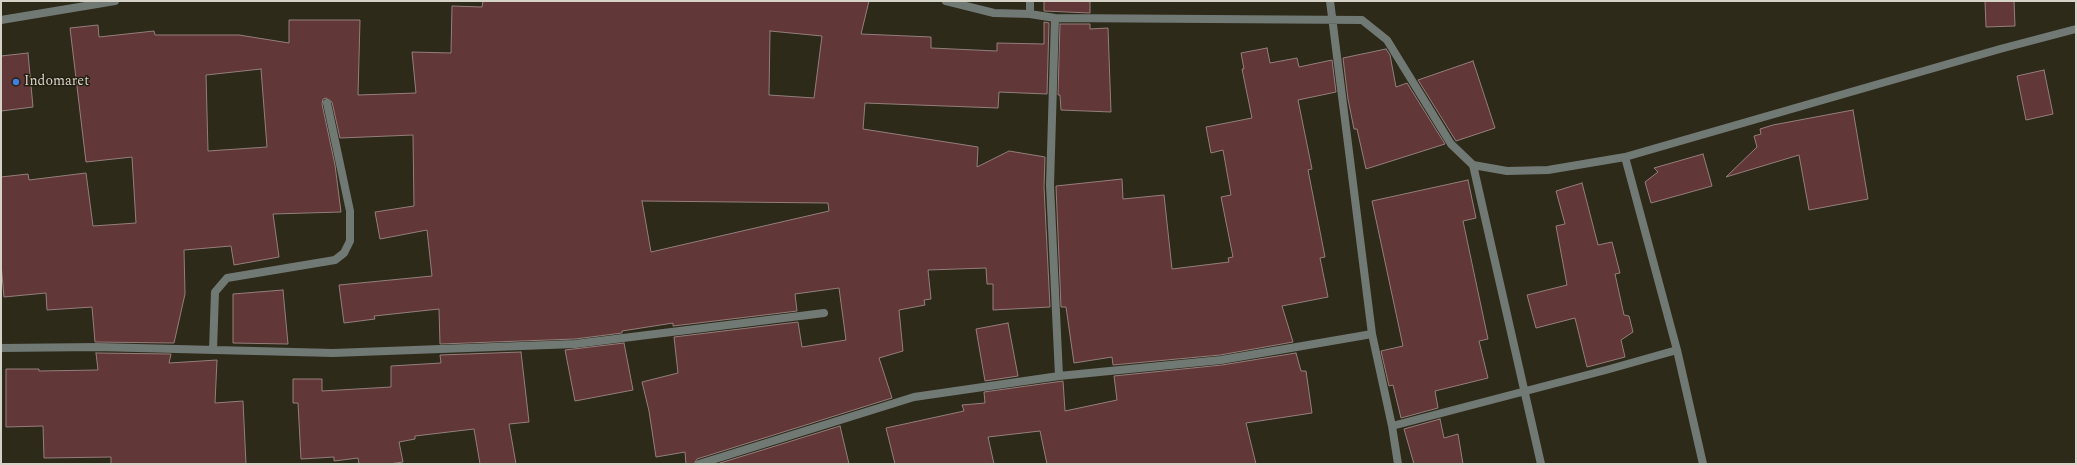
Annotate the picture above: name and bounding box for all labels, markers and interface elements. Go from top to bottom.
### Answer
place label: Indomaret [24,74,89,90]
marker: Indomaret [11,77,21,87]

